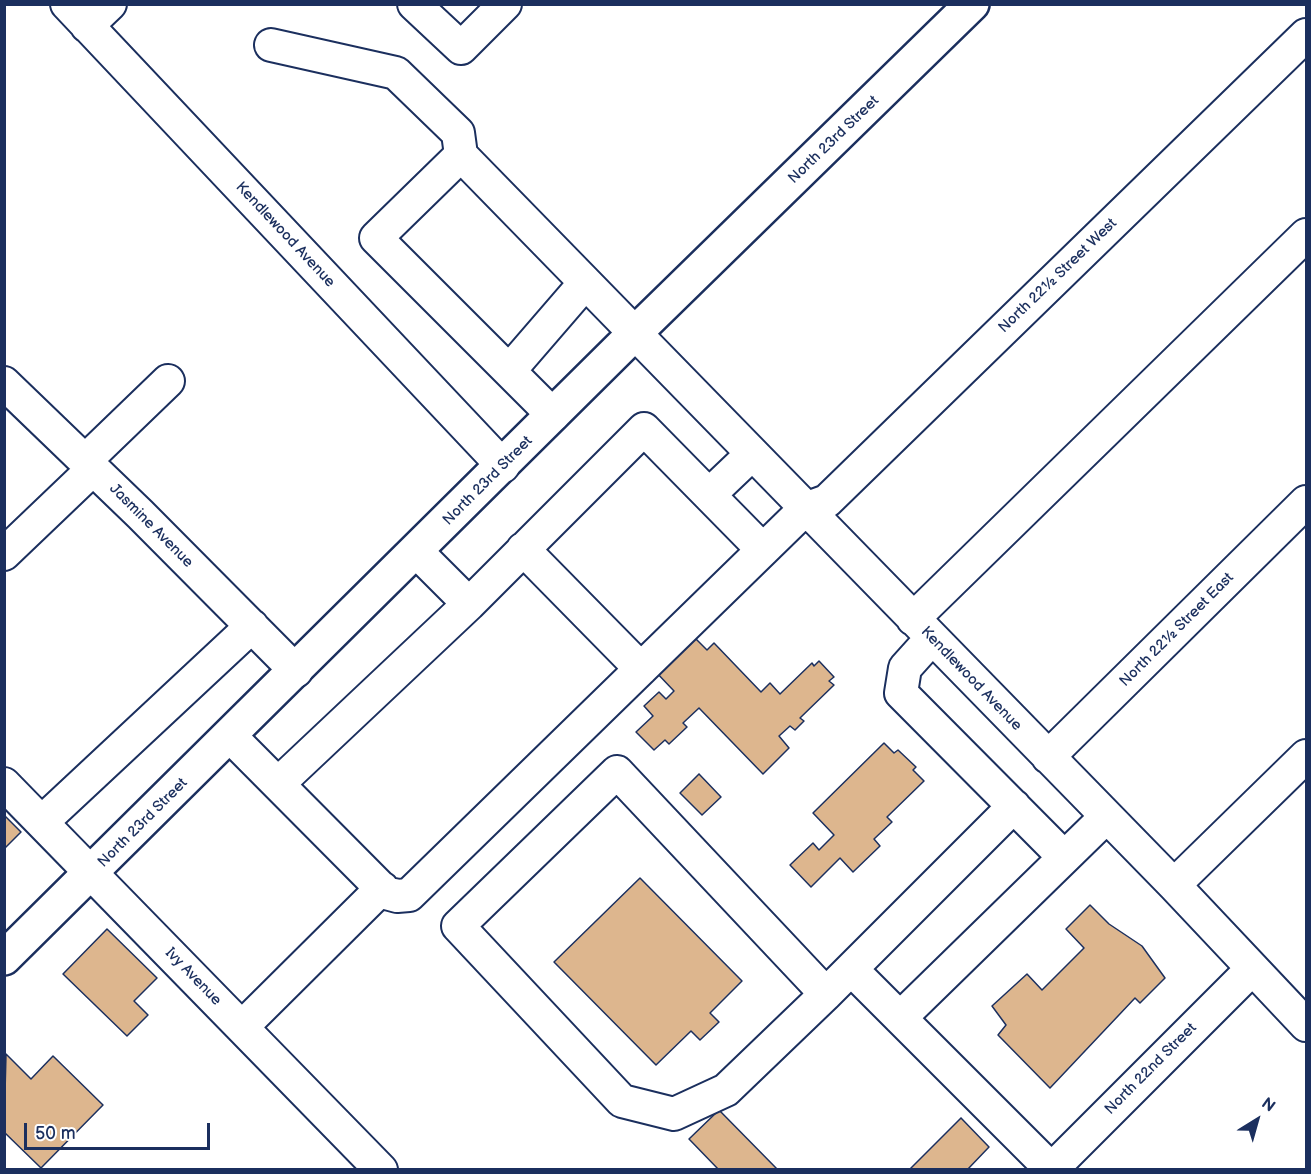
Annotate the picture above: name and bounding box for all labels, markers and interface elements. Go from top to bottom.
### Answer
street label: North 23rd Street [785,92,883,188]
street label: Kendlewood Avenue [232,179,338,291]
street label: North 22½ Street West [995,215,1121,337]
street label: North 23rd Street [440,433,536,529]
street label: Jasmine Avenue [105,480,197,572]
street label: North 22½ Street East [1116,569,1238,691]
street label: Kendlewood Avenue [917,623,1025,735]
street label: North 23rd Street [95,775,191,871]
street label: Ivy Avenue [161,944,225,1010]
street label: North 22nd Street [1101,1019,1201,1119]
north arrow [1227,1090,1287,1150]
text: N [1258,1094,1279,1116]
scale bar [27,1111,213,1149]
text: 50 m [35,1123,76,1144]

